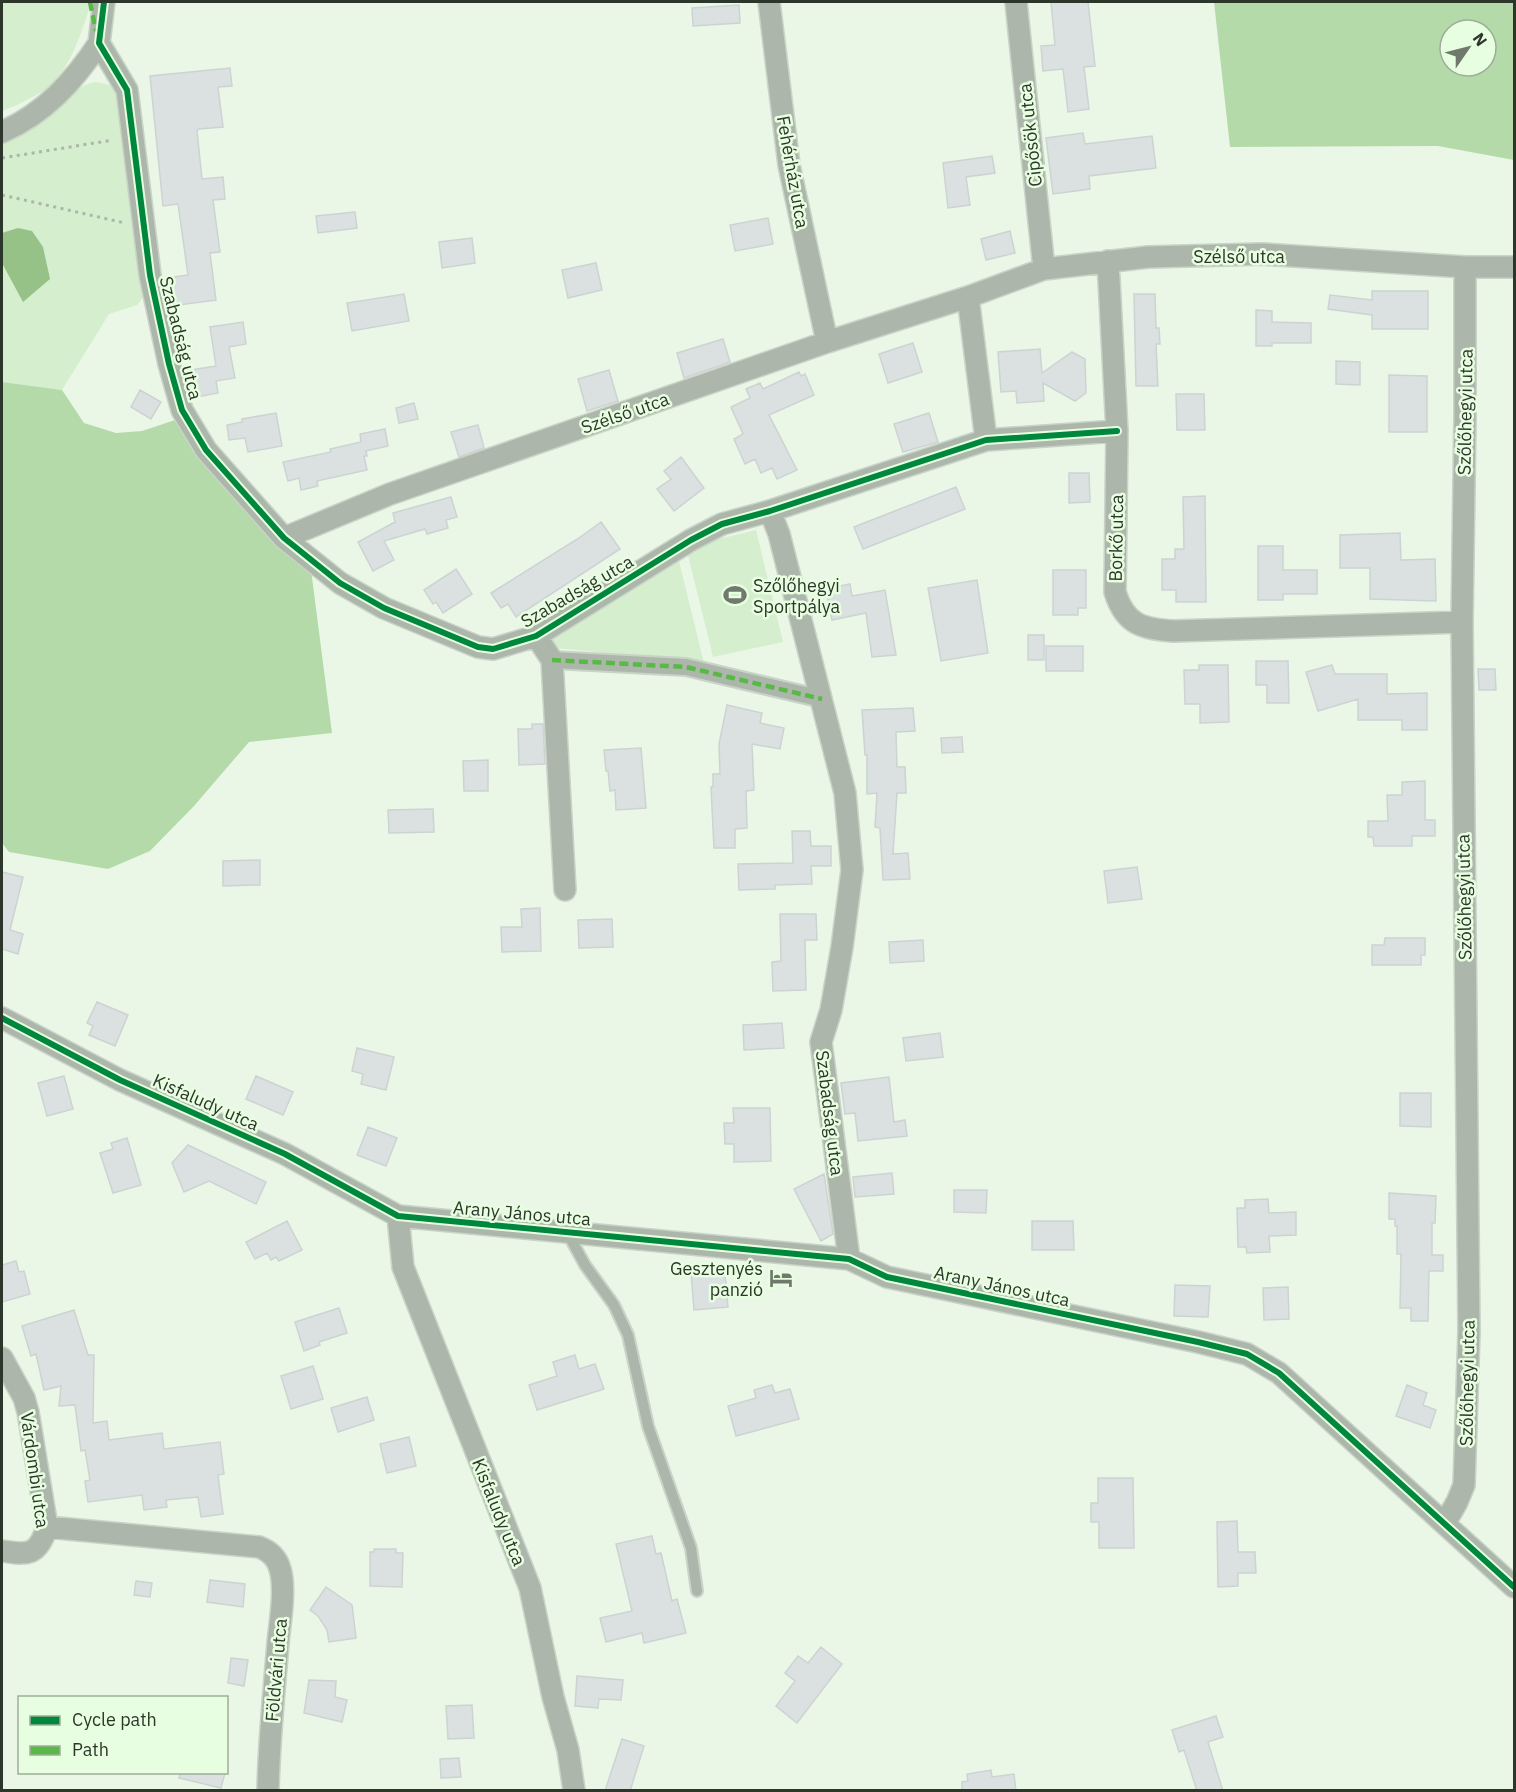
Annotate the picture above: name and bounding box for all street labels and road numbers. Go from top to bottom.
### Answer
street label: Cipősök utca [1013,82,1047,188]
street label: Fehérház utca [772,114,814,230]
street label: Szélső utca [1193,245,1285,268]
street label: Szabadság utca [155,274,208,402]
street label: Szőlőhegyi utca [1452,348,1478,475]
street label: Szélső utca [578,387,672,439]
street label: Borkő utca [1104,494,1128,582]
street label: Szabadság utca [517,549,638,633]
street label: Szőlőhegyi utca [1451,833,1477,960]
street label: Szabadság utca [811,1049,849,1177]
street label: Kisfaludy utca [149,1068,263,1136]
street label: Arany János utca [452,1196,592,1231]
street label: Arany János utca [932,1260,1072,1312]
street label: Szőlőhegyi utca [1454,1319,1480,1446]
street label: Várdombi utca [15,1410,55,1530]
street label: Kisfaludy utca [467,1455,531,1569]
street label: Földvári utca [260,1617,292,1723]

